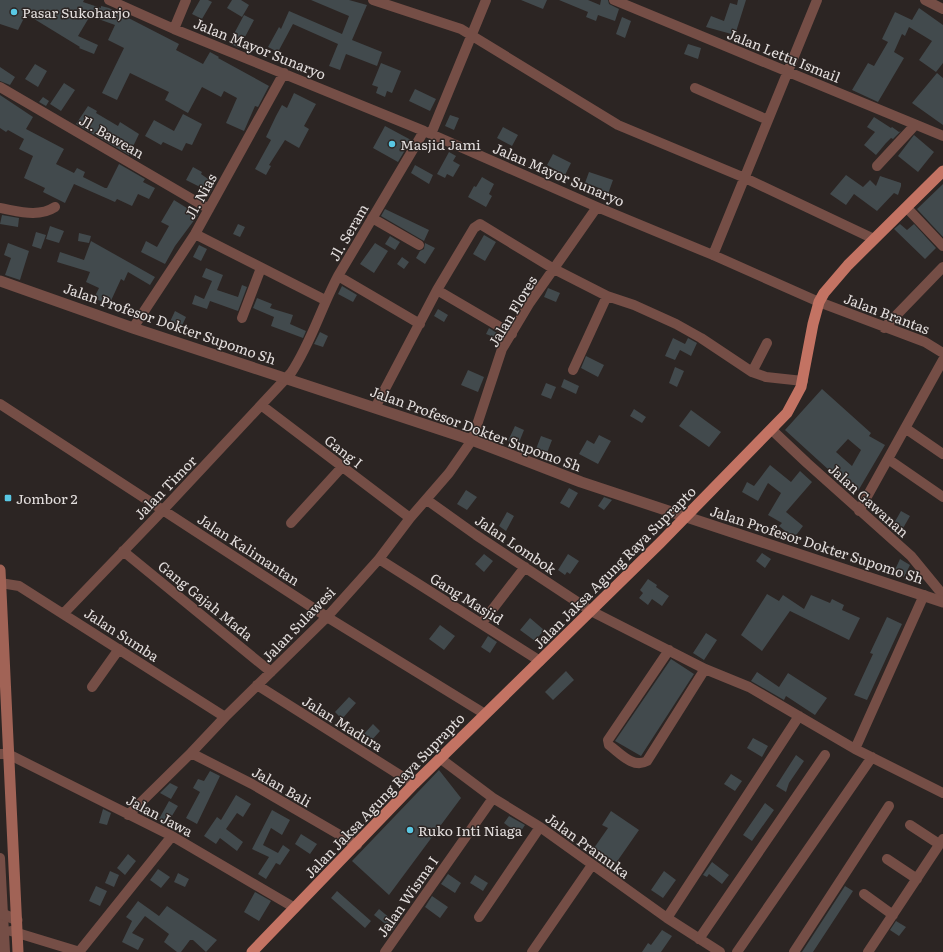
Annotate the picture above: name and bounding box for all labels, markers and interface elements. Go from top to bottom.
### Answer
place label: Pasar Sukoharjo [22,2,130,22]
marker: Pasar Sukoharjo [9,7,19,17]
street label: Jalan Mayor Sunaryo [191,12,329,84]
street label: Jalan Lettu Ismail [724,23,844,87]
street label: Jl. Bawean [76,109,148,163]
place label: Masjid Jami [400,134,481,154]
street label: Jalan Mayor Sunaryo [490,137,628,211]
marker: Masjid Jami [387,139,397,149]
street label: Jl. Nias [179,169,221,223]
street label: Jl. Seram [324,199,373,264]
street label: Jalan Flores [483,272,541,350]
street label: Jalan Profesor Dokter Supomo Sh [61,277,279,369]
street label: Jalan Brantas [841,287,933,339]
street label: Jalan Profesor Dokter Supomo Sh [368,380,584,476]
street label: Gang I [321,430,367,472]
street label: Jalan Timor [129,450,201,523]
street label: Jalan Gawanan [825,459,913,541]
street label: Jalan Jaksa Agung Raya Suprapto [528,481,700,653]
place label: Jombor 2 [16,488,78,508]
marker: Jombor 2 [3,493,13,503]
street label: Jalan Profesor Dokter Supomo Sh [708,500,926,588]
street label: Jalan Kalimantan [194,508,304,590]
street label: Jalan Lombok [471,509,561,579]
street label: Gang Gajah Mada [154,556,258,645]
street label: Gang Masjid [427,568,508,629]
street label: Jalan Sulawesi [257,582,339,666]
street label: Jalan Sumba [81,602,164,666]
street label: Jalan Madura [299,690,388,756]
street label: Jalan Jaksa Agung Raya Suprapto [300,708,468,882]
street label: Jalan Bali [249,761,315,811]
street label: Jalan Jawa [123,789,197,841]
street label: Jalan Pramuka [542,808,635,883]
place label: Ruko Inti Niaga [418,820,523,840]
marker: Ruko Inti Niaga [405,825,415,835]
street label: Jalan Wisma I [372,852,442,940]

